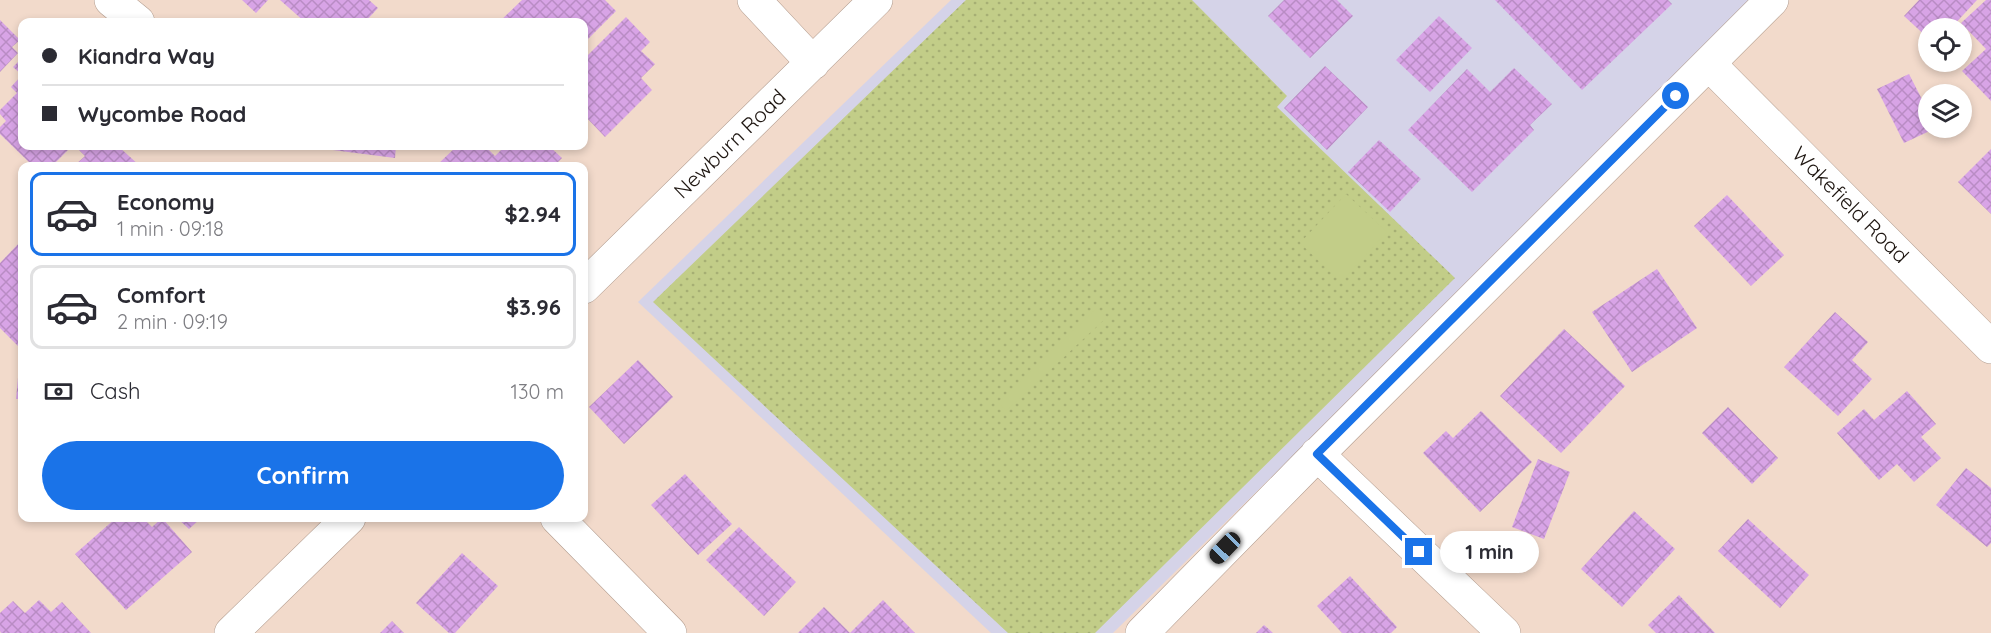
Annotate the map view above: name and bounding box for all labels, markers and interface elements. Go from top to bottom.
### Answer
map controls [1918,18,1972,138]
button: locate [1918,18,1972,72]
text: Kiandra Way [78,42,215,70]
route start [1662,82,1689,109]
street label: Newburn Road [668,83,791,203]
button: layers [1918,84,1972,138]
text: Wycombe Road [78,100,246,128]
street label: Wakefield Road [1787,140,1915,268]
icon: car [45,187,99,241]
text: Economy [117,188,215,216]
text: $2.94 [504,200,561,228]
text: 1 min · 09:18 [117,216,224,241]
icon: car [45,280,99,334]
text: Comfort [117,281,206,309]
text: $3.96 [506,293,561,321]
text: 2 min · 09:19 [117,309,228,334]
icon: cash [42,375,75,408]
text: Cash [90,377,141,405]
text: 130 m [511,379,564,404]
button: Confirm [42,441,564,510]
car [1206,529,1244,567]
callout: 1 min [1440,531,1539,573]
route end [1405,538,1432,565]
text: 1 min [1465,539,1514,564]

